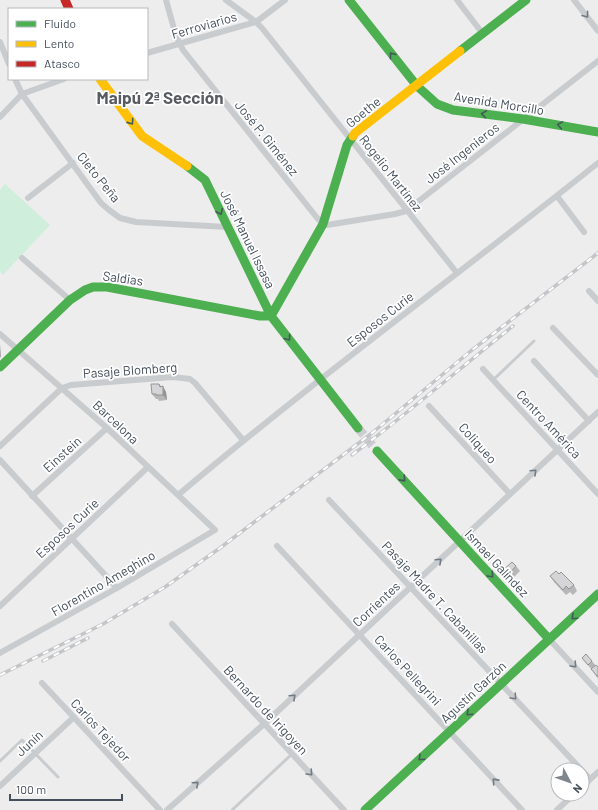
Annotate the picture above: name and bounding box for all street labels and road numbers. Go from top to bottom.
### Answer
street label: Ferroviarios [169,8,239,42]
street label: Avenida Morcillo [453,88,545,118]
street label: Goethe [342,93,384,131]
street label: José P. Giménez [232,97,302,179]
street label: José Ingenieros [422,119,502,187]
street label: Rogelio Martínez [356,131,426,215]
street label: Cleto Peña [74,149,124,205]
street label: José Manuel Issasa [217,187,279,291]
street label: Saldias [102,267,144,289]
street label: Esposos Curie [343,288,417,350]
street label: Pasaje Blomberg [82,359,178,381]
street label: Centro América [513,386,585,462]
street label: Barcelona [90,397,142,447]
street label: Coliqueo [456,419,500,467]
street label: Einstein [39,433,85,475]
street label: Esposos Curie [32,495,102,561]
street label: Ismael Galíndez [462,526,533,600]
street label: Pasaje Madre T. Cabanillas [379,538,491,656]
street label: Florentino Ameghino [48,547,158,619]
street label: Corrientes [349,578,403,630]
street label: Carlos Pellegrini [371,631,445,709]
street label: Agustín Garzón [437,658,509,726]
street label: Bernardo de Irigoyen [220,662,312,758]
street label: Carlos Tejedor [68,695,134,765]
street label: Junín [12,726,46,760]

